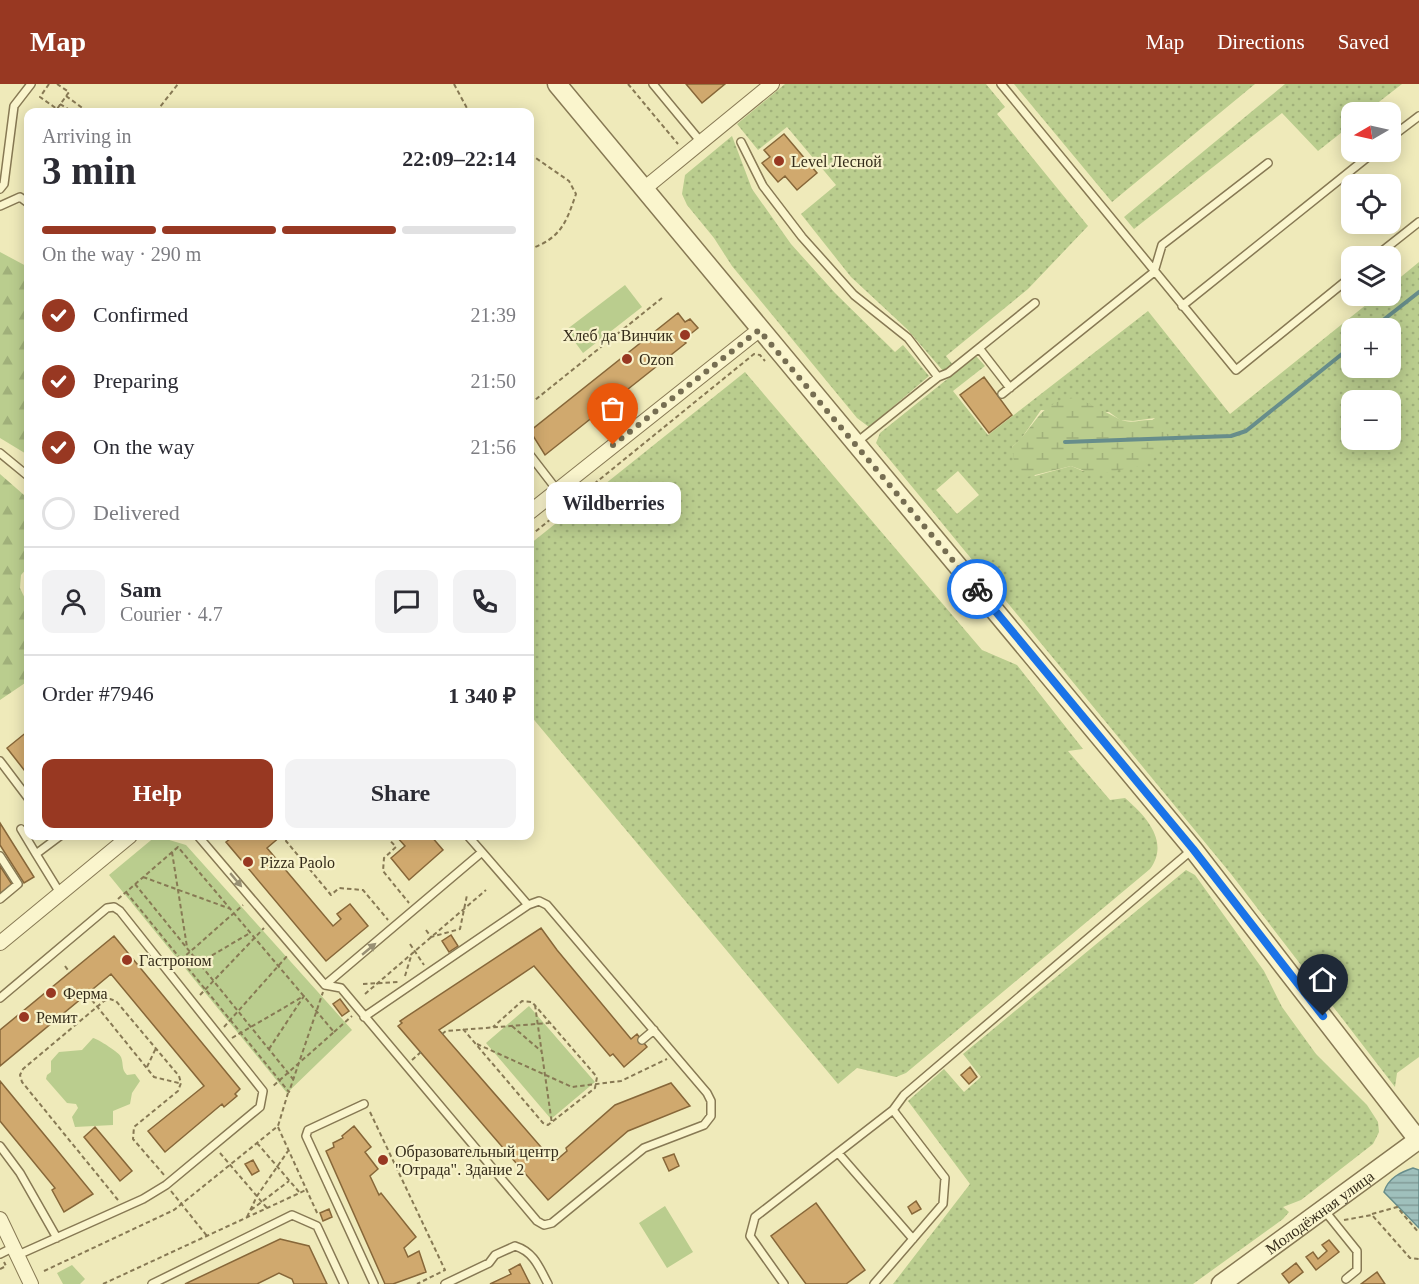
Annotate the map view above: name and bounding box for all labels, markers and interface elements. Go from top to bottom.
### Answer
text: Map [30,26,86,57]
text: Map [1146,30,1184,54]
text: Directions [1217,30,1305,54]
text: Saved [1338,30,1389,54]
north arrow [1341,102,1401,162]
map controls [1341,102,1401,450]
text: Arriving in [42,125,131,147]
text: 22:09–22:14 [402,146,516,171]
text: 3 min [42,149,136,192]
place label: Level Лесной [791,153,882,170]
marker: Level Лесной [772,154,786,168]
button: locate [1341,174,1401,234]
text: On the way · 290 m [42,243,201,265]
button: layers [1341,246,1401,306]
icon: check [42,299,75,332]
text: Confirmed [93,302,188,327]
text: 21:39 [470,304,516,326]
button: + [1341,318,1401,378]
place label: Хлеб да Винчик [563,327,673,345]
marker: Хлеб да Винчик [678,328,692,342]
place label: Ozon [639,351,674,368]
marker: Ozon [620,352,634,366]
icon: check [42,365,75,398]
text: Preparing [93,368,179,393]
text: 21:50 [470,370,516,392]
pin [587,383,638,445]
button: − [1341,390,1401,450]
icon: bag [596,392,629,425]
icon: check [42,431,75,464]
text: On the way [93,434,194,459]
text: 21:56 [470,436,516,458]
callout: Wildberries [546,481,680,523]
text: Wildberries [563,492,664,514]
text: Delivered [93,500,180,525]
courier [947,559,1007,619]
button: person [42,570,105,633]
button: chat [375,570,438,633]
button: phone [453,570,516,633]
icon: bike [961,573,994,606]
text: Sam [120,577,162,602]
text: Courier · 4.7 [120,603,223,625]
text: Order #7946 [42,681,154,706]
text: 1 340 ₽ [448,683,516,708]
button: Help [42,759,273,828]
button: Share [285,759,516,828]
place label: Pizza Paolo [260,854,335,871]
marker: Pizza Paolo [241,855,255,869]
one-way arrow [229,872,242,887]
one-way arrow [361,942,377,955]
place label: Гастроном [139,952,212,970]
marker: Гастроном [120,953,134,967]
pin [1297,954,1348,1016]
icon: home [1306,963,1339,996]
place label: Ферма [63,985,108,1003]
marker: Ферма [44,986,58,1000]
place label: Ремит [36,1009,77,1026]
marker: Ремит [17,1010,31,1024]
place label: Образовательный центр "Отрада". Здание 2 [395,1143,559,1179]
marker: Образовательный центр "Отрада". Здание 2 [376,1153,390,1167]
street label: Молодёжная улица [1262,1167,1377,1257]

